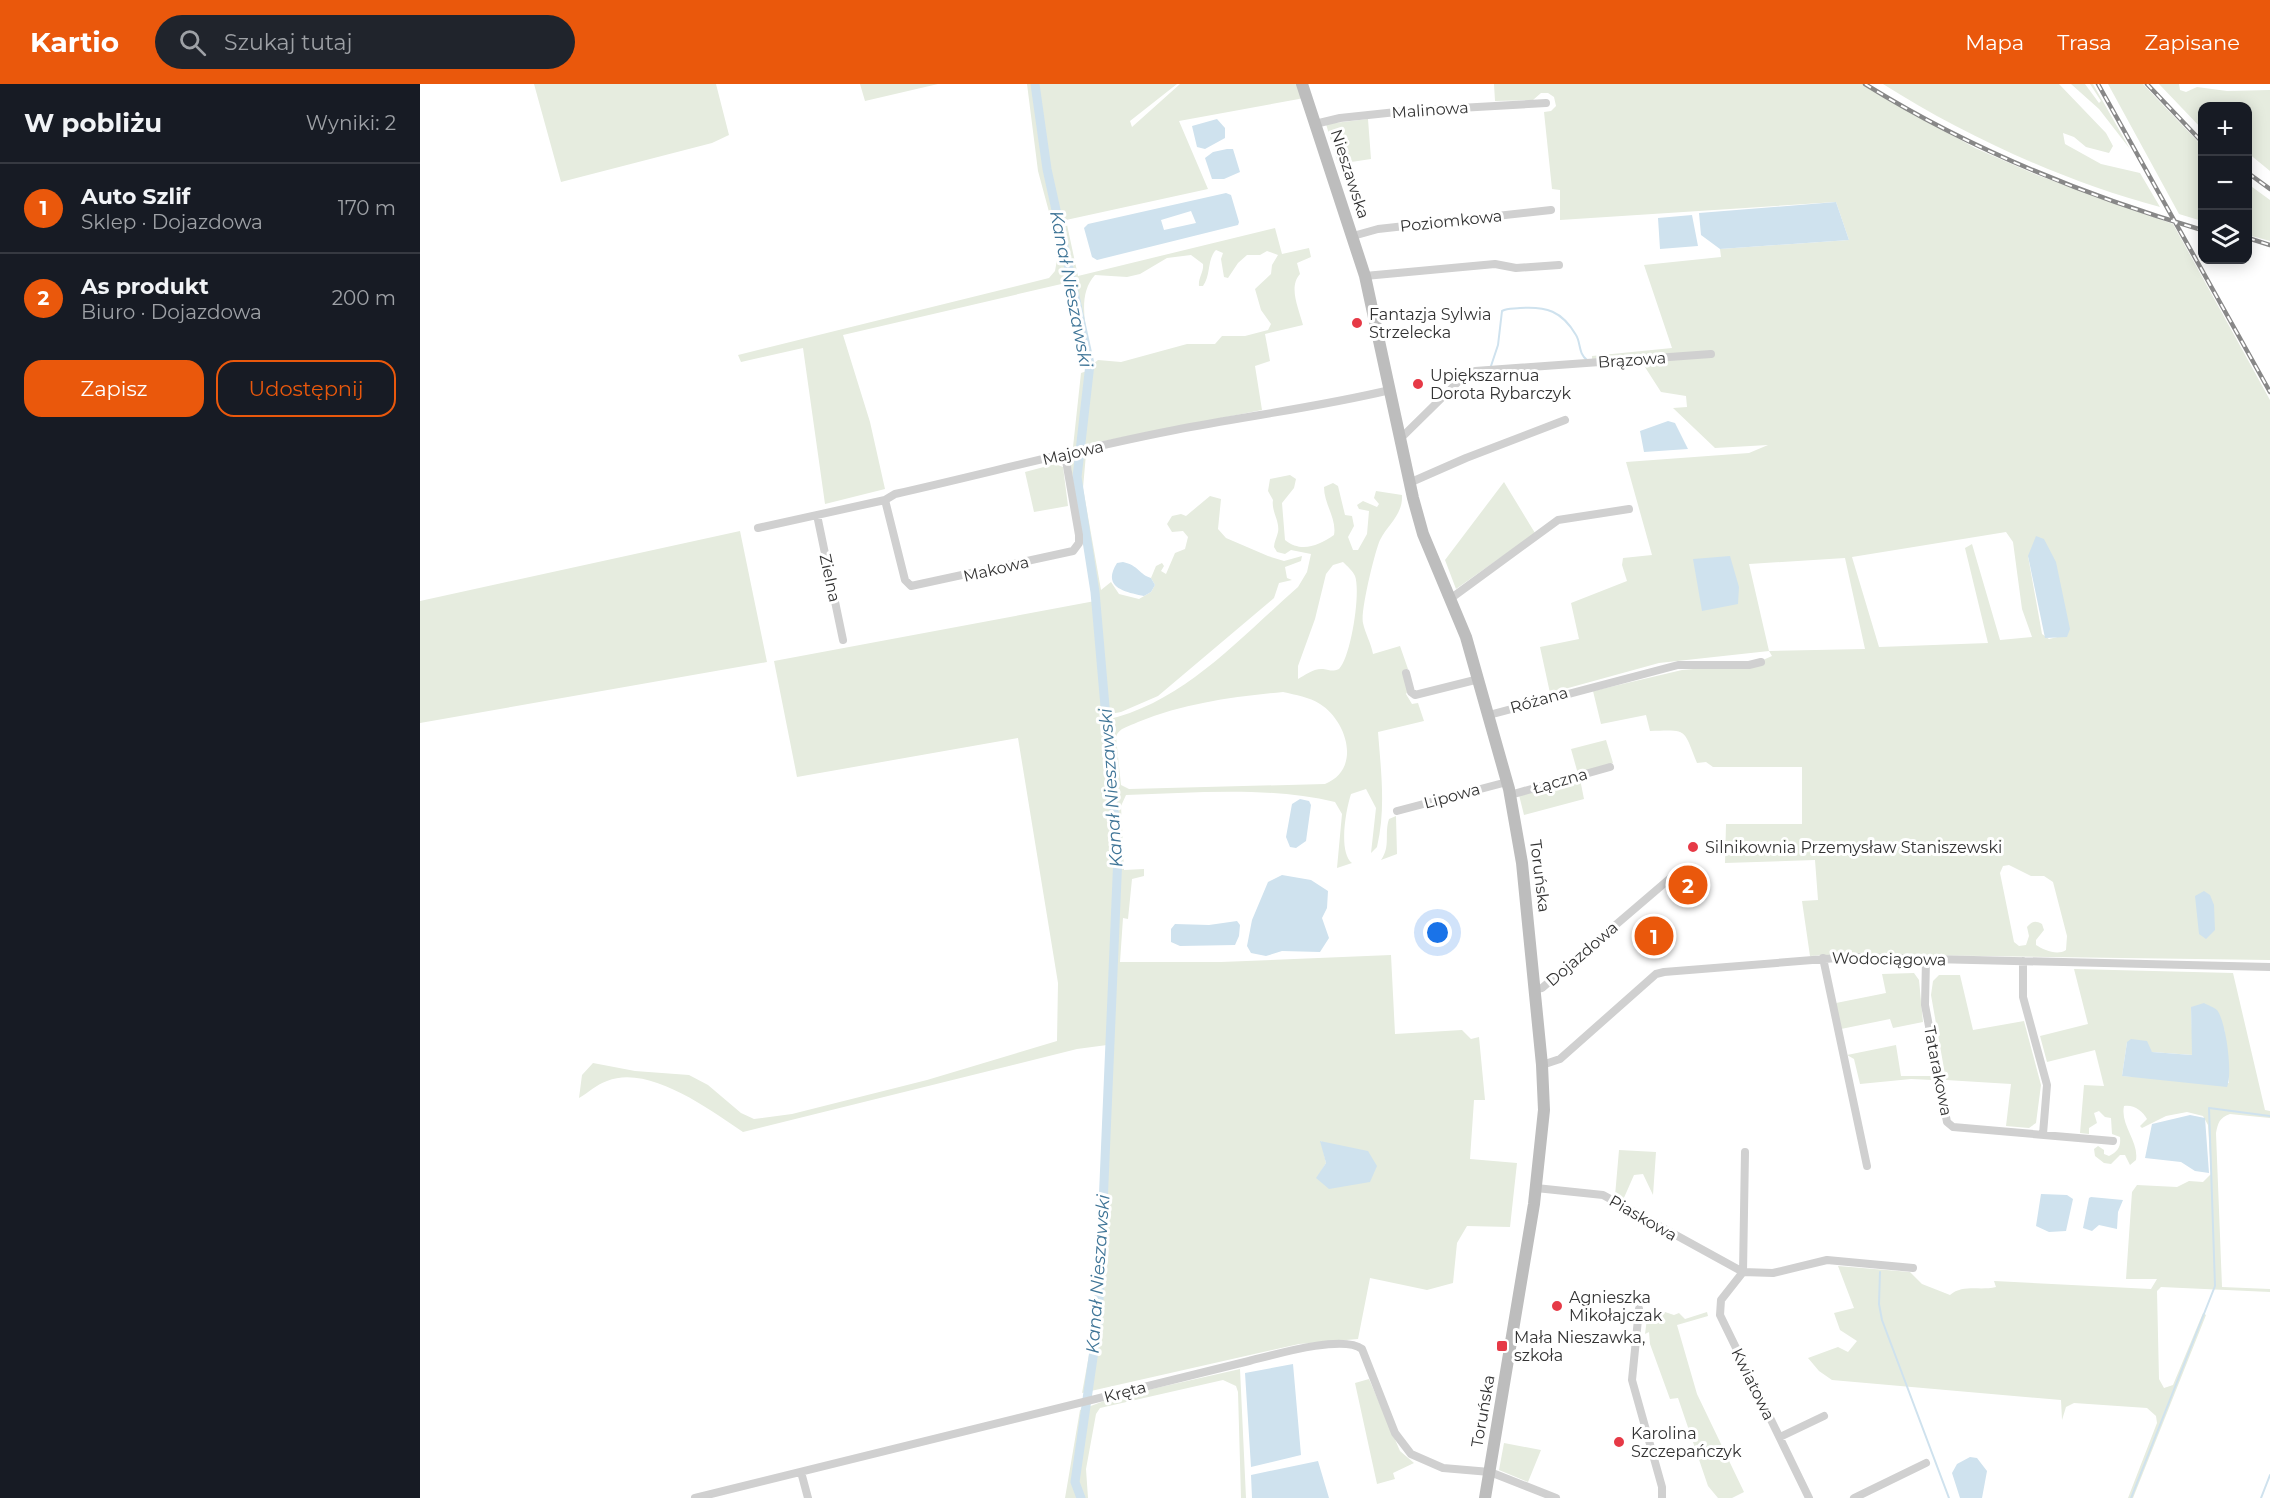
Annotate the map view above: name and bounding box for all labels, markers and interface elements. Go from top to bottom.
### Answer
search box [155,15,575,69]
text: Kartio [30,25,119,59]
icon: search [176,26,209,59]
text: Szukaj tutaj [224,29,353,56]
text: Mapa [1965,30,2024,55]
text: Trasa [2057,30,2112,55]
text: Zapisane [2145,30,2240,55]
street label: Malinowa [1391,98,1469,122]
map controls [2198,102,2252,264]
button: + [2198,102,2252,156]
text: W pobliżu [24,107,162,139]
text: Wyniki: 2 [306,111,396,135]
street label: Nieszawska [1327,127,1373,221]
button: − [2198,156,2252,210]
text: Auto Szlif [81,183,190,210]
text: 1 [40,196,47,220]
text: 170 m [338,196,396,220]
street label: Poziomkowa [1399,206,1503,236]
water label: Kanał Nieszawski [1045,209,1097,370]
text: Sklep · Dojazdowa [81,210,263,234]
button: layers [2198,210,2252,264]
text: As produkt [81,273,209,300]
text: 2 [38,286,49,310]
text: 200 m [332,286,396,310]
text: Biuro · Dojazdowa [81,300,262,324]
place label: Fantazja Sylwia Strzelecka [1369,305,1491,342]
marker: Fantazja Sylwia Strzelecka [1350,316,1364,330]
street label: Brązowa [1597,348,1667,372]
button: Zapisz [24,360,204,417]
button: Udostępnij [216,360,396,417]
place label: Upiększarnua Dorota Rybarczyk [1430,366,1571,403]
marker: Upiększarnua Dorota Rybarczyk [1411,377,1425,391]
street label: Majowa [1041,437,1105,469]
street label: Zielna [816,552,844,604]
street label: Makowa [961,552,1031,586]
street label: Różana [1508,683,1570,717]
water label: Kanał Nieszawski [1094,708,1128,868]
street label: Łączna [1530,764,1590,798]
street label: Lipowa [1422,779,1482,813]
place label: Silnikownia Przemysław Staniszewski [1705,838,2002,857]
street label: Toruńska [1526,839,1554,913]
marker: Silnikownia Przemysław Staniszewski [1686,840,1700,854]
pin: 2 [1668,862,1708,908]
pin: 1 [1634,914,1674,958]
your location [1423,918,1452,947]
street label: Dojazdowa [1542,918,1622,990]
street label: Wodociągowa [1832,949,1946,969]
street label: Tatarakowa [1920,1024,1956,1118]
street label: Piaskowa [1606,1191,1680,1245]
water label: Kanał Nieszawski [1081,1194,1115,1354]
place label: Agnieszka Mikołajczak [1569,1288,1663,1325]
marker: Agnieszka Mikołajczak [1550,1299,1564,1313]
place label: Mała Nieszawka, szkoła [1514,1328,1645,1365]
marker: Mała Nieszawka, szkoła [1495,1339,1509,1353]
street label: Kwiatowa [1727,1345,1779,1423]
street label: Toruńska [1467,1373,1499,1449]
street label: Kręta [1102,1377,1148,1407]
place label: Karolina Szczepańczyk [1631,1424,1742,1461]
marker: Karolina Szczepańczyk [1612,1435,1626,1449]

